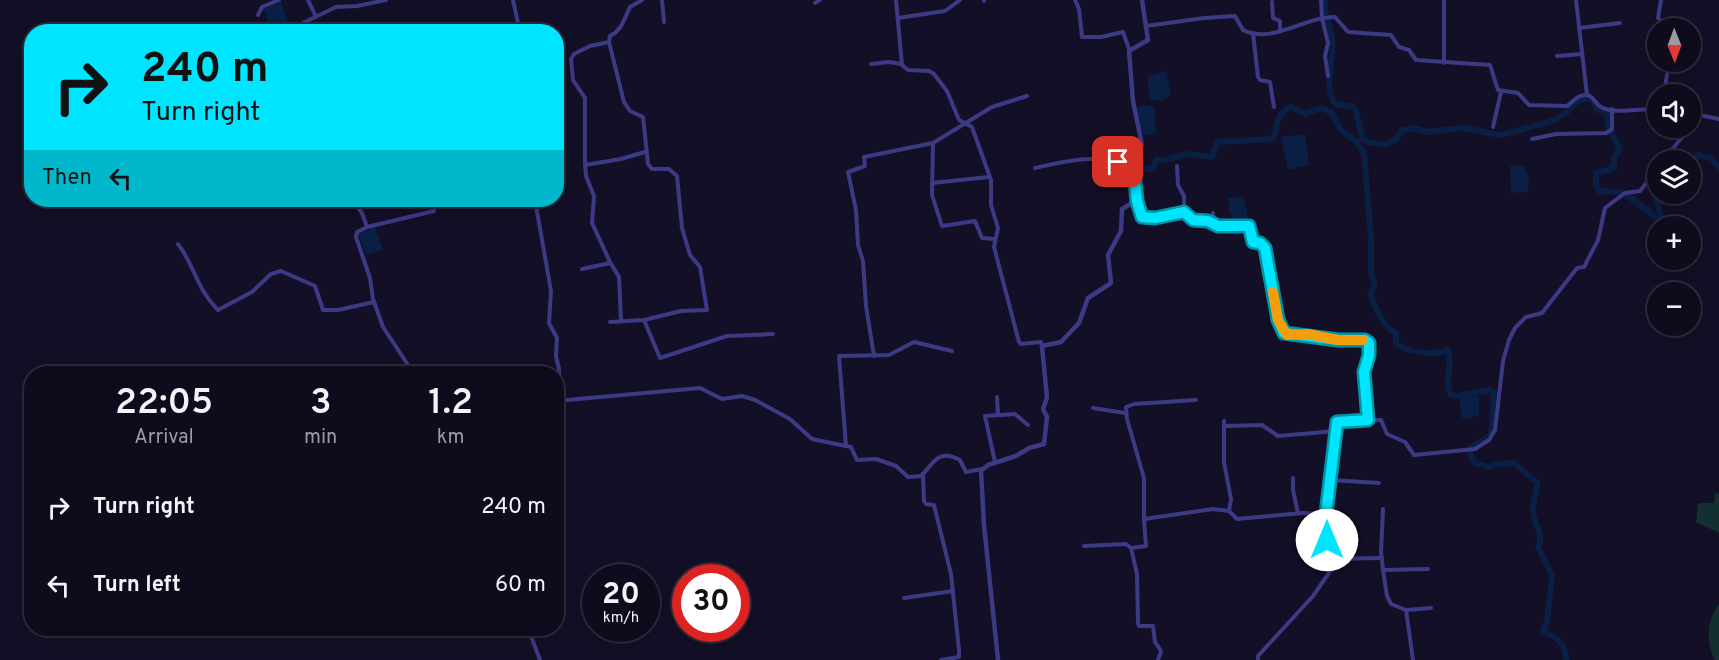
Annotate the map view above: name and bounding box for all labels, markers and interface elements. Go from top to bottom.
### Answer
north arrow [1647,18,1701,72]
map controls [1647,18,1701,336]
text: 240 m [141,44,269,97]
icon: right [42,48,120,126]
button: sound [1647,84,1701,138]
text: Turn right [141,96,260,130]
pin [1092,136,1143,187]
icon: arrive [1101,145,1134,178]
button: layers [1647,150,1701,204]
icon: left [104,162,137,195]
text: Then [42,165,92,192]
button: + [1647,216,1701,270]
button: − [1647,282,1701,336]
text: 22:05 [115,381,213,427]
text: 3 [310,381,332,427]
text: 1.2 [428,381,473,427]
text: Arrival [134,425,194,451]
text: min [304,425,337,451]
text: km [437,425,465,451]
icon: right [42,491,75,524]
text: Turn right [93,494,195,521]
text: 240 m [481,494,546,521]
position arrow [1295,508,1359,572]
speed limit sign: 30 [672,564,750,642]
icon: left [42,569,75,602]
text: Turn left [93,572,181,599]
text: 60 m [495,572,546,599]
text: 20 [602,577,640,614]
text: km/h [603,609,639,628]

